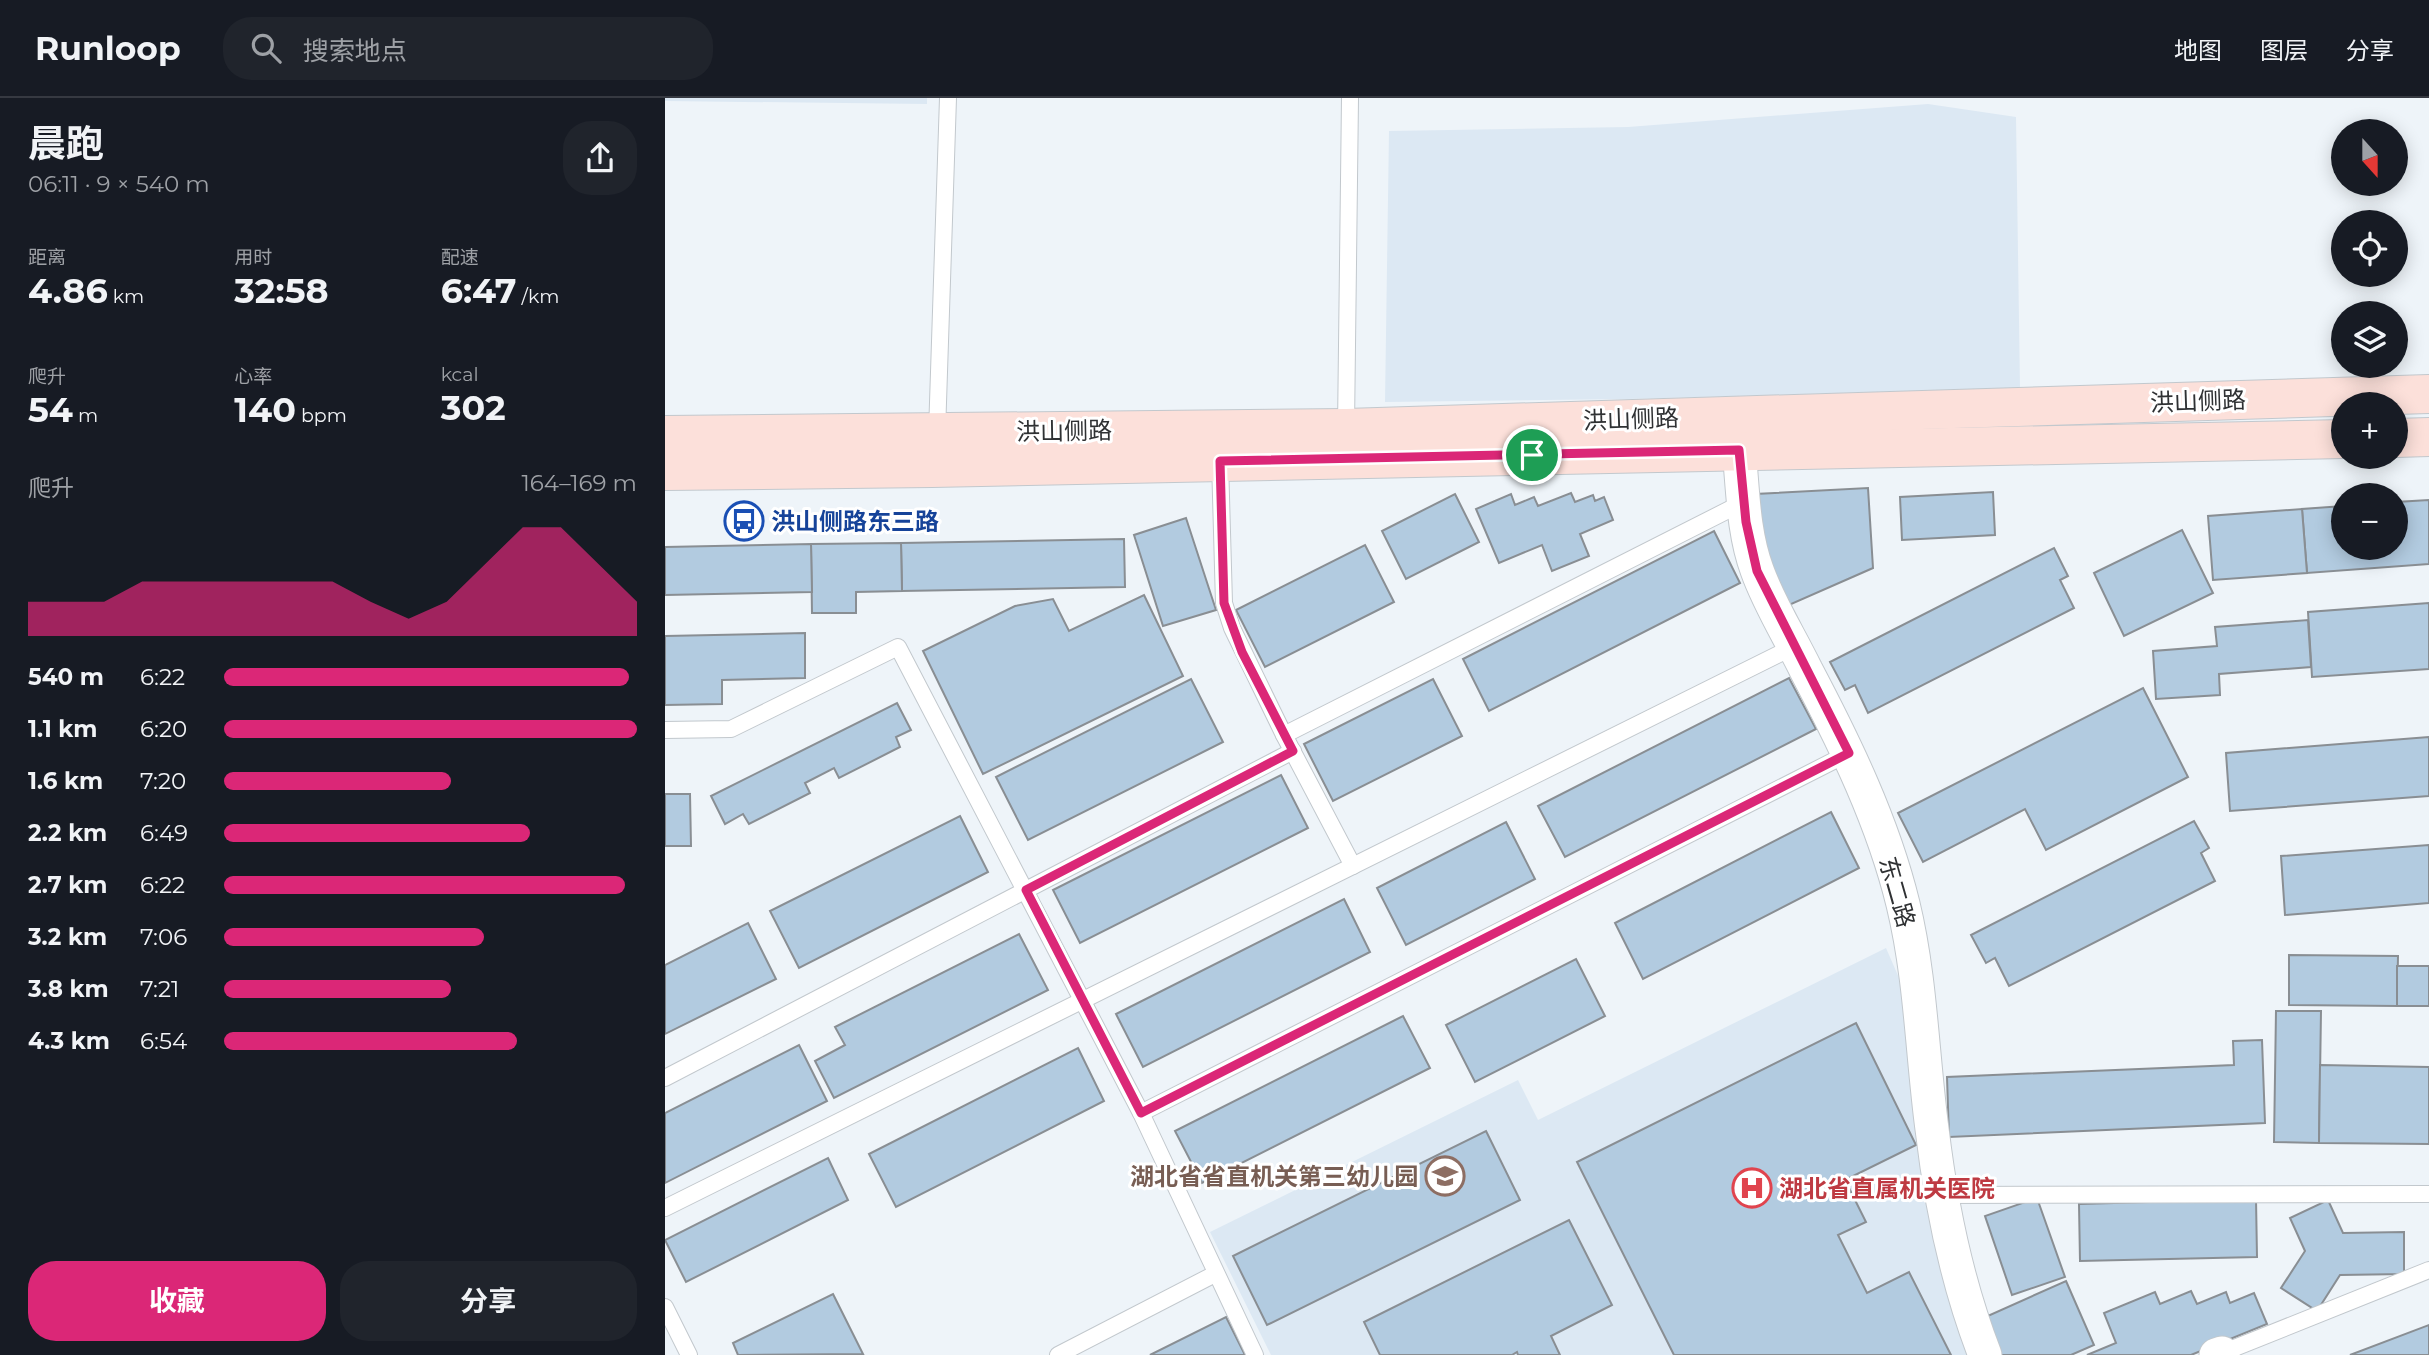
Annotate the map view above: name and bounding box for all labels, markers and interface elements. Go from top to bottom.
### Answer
search box [223,17,713,80]
text: Runloop [35,28,181,68]
icon: search [247,29,285,67]
text: 搜索地点 [303,35,407,67]
text: 地图 [2174,36,2222,65]
text: 图层 [2260,36,2308,65]
text: 分享 [2346,36,2394,65]
north arrow [2331,119,2408,196]
map controls [2331,119,2408,560]
text: 晨跑 [28,120,104,167]
button: share [563,121,637,195]
text: 06:11 · 9 × 540 m [28,170,210,198]
button: locate [2331,210,2408,287]
text: 距离 [28,246,66,269]
text: 用时 [234,246,272,269]
text: 配速 [441,246,479,269]
text: 4.86 [28,269,108,312]
text: 32:58 [234,269,329,312]
text: 6:47 [441,269,516,312]
text: km [108,285,144,308]
text: /km [516,285,559,308]
button: layers [2331,301,2408,378]
text: kcal [441,363,479,386]
text: 爬升 [28,365,66,388]
text: 心率 [234,365,272,388]
street label: 洪山侧路 [2150,385,2246,417]
text: 302 [441,386,506,429]
text: 54 [28,388,73,431]
text: 140 [234,388,296,431]
button: + [2331,392,2408,469]
street label: 洪山侧路 [1583,403,1679,435]
text: m [73,404,98,427]
text: bpm [296,404,347,427]
street label: 洪山侧路 [1016,416,1112,446]
pin [1502,425,1562,485]
icon: arrive [1513,436,1551,474]
text: 164–169 m [521,469,637,497]
text: 爬升 [28,474,74,502]
button: − [2331,483,2408,560]
bus stop icon: 洪山侧路东三路 [723,500,765,542]
place label: 洪山侧路东三路 [771,507,939,536]
text: 540 m [28,663,104,691]
text: 6:22 [140,663,185,691]
text: 1.1 km [28,715,97,743]
text: 6:20 [140,715,187,743]
text: 1.6 km [28,767,103,795]
text: 7:20 [140,767,186,795]
text: 2.2 km [28,819,107,847]
text: 6:49 [140,819,188,847]
street label: 东二路 [1873,853,1921,931]
text: 2.7 km [28,871,107,899]
text: 6:22 [140,871,185,899]
text: 3.2 km [28,923,107,951]
text: 7:06 [140,923,187,951]
text: 3.8 km [28,975,109,1003]
text: 7:21 [140,975,179,1003]
text: 4.3 km [28,1027,110,1055]
text: 6:54 [140,1027,187,1055]
school or university icon: 湖北省省直机关第三幼儿园 [1424,1155,1466,1197]
place label: 湖北省省直机关第三幼儿园 [1130,1162,1418,1191]
hospital icon: 湖北省直属机关医院 [1731,1167,1773,1209]
place label: 湖北省直属机关医院 [1779,1174,1995,1203]
button: 收藏 [28,1261,326,1341]
button: 分享 [340,1261,637,1341]

